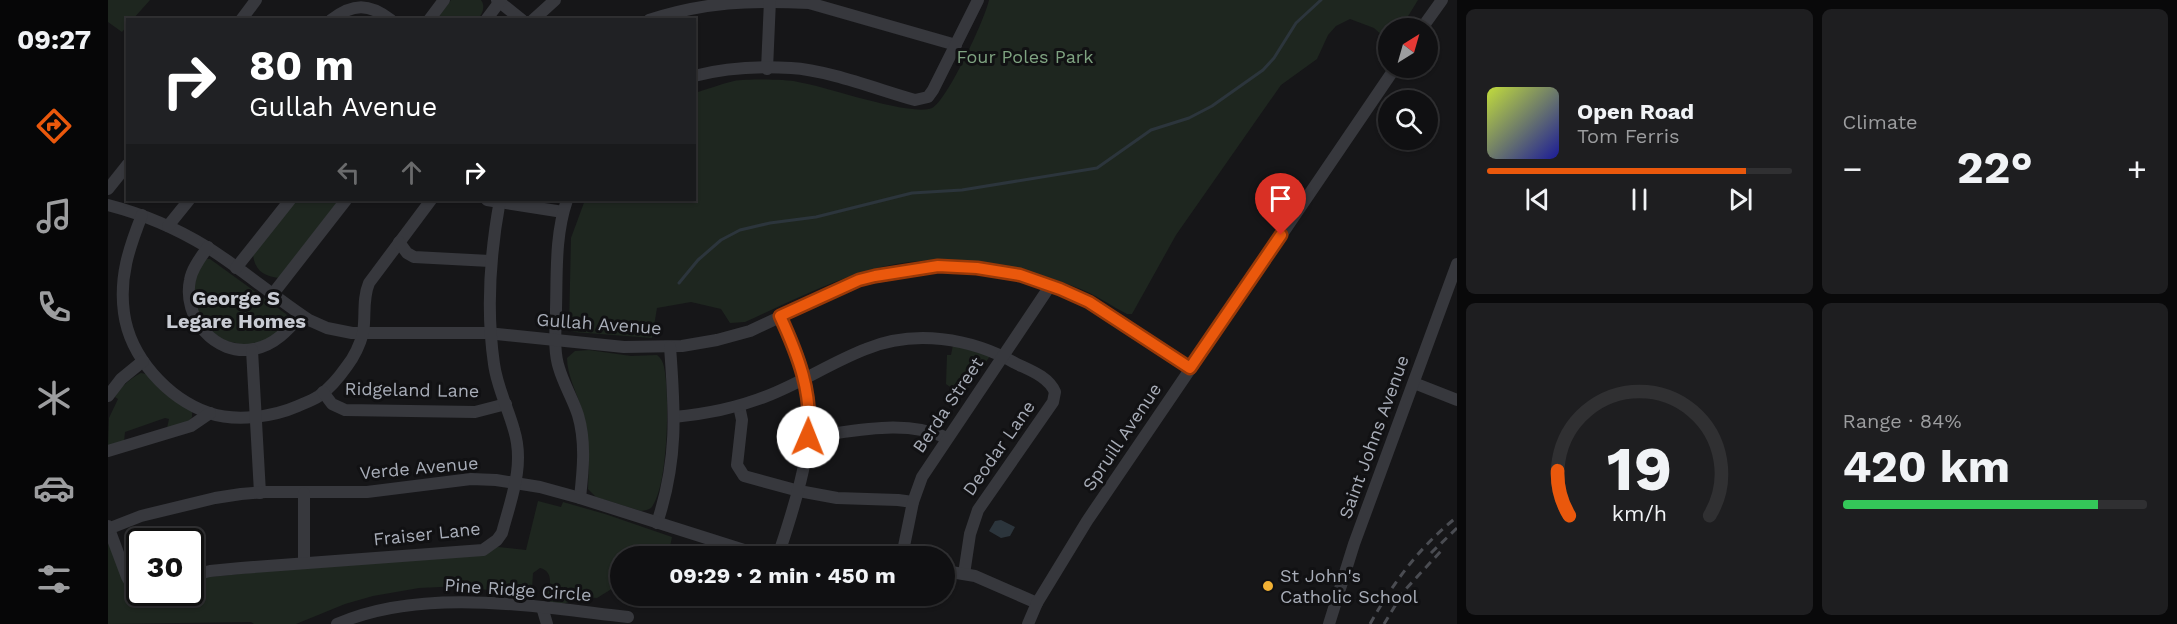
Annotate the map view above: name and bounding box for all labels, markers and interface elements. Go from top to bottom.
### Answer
north arrow [1378,18,1438,78]
map controls [1378,18,1438,150]
text: 09:27 [17,24,91,56]
text: 80 m [249,41,354,90]
icon: right [150,42,228,120]
park label: Four Poles Park [957,46,1093,67]
button: search [1378,90,1438,150]
text: Gullah Avenue [249,91,437,123]
text: Open Road [1577,99,1694,124]
icon: directions [33,105,75,147]
text: Climate [1843,110,1918,134]
text: Tom Ferris [1577,124,1680,148]
text: 22° [1957,141,2033,194]
text: − [1843,149,1862,188]
text: + [2127,149,2147,188]
icon: left [332,156,365,189]
icon: ahead [395,156,428,189]
icon: right [458,156,491,189]
pin [1255,173,1306,235]
icon: arrive [1264,182,1297,215]
icon: previous [1521,183,1554,216]
icon: pause [1623,183,1656,216]
icon: next [1724,183,1757,216]
icon: music [33,195,75,237]
icon: phone [33,286,75,328]
district label: George S Legare Homes [166,286,306,333]
street label: Gullah Avenue [536,309,662,338]
street label: Saint Johns Avenue [1334,352,1413,521]
street label: Berda Street [908,353,987,456]
icon: climate [33,377,75,419]
street label: Ridgeland Lane [344,378,480,401]
street label: Spruill Avenue [1078,379,1165,495]
street label: Deodar Lane [958,396,1039,499]
position arrow [776,405,840,469]
text: Range · 84% [1843,409,1962,433]
text: 19 [1607,432,1672,505]
text: 420 km [1843,440,2010,493]
street label: Verde Avenue [359,452,479,483]
icon: car [33,467,75,509]
text: km/h [1612,501,1667,526]
street label: Fraiser Lane [372,517,482,550]
speed limit sign: 30 [126,528,204,606]
icon: filters [33,558,75,600]
text: 09:29 · 2 min · 450 m [669,563,896,588]
place label: St John's Catholic School [1280,565,1419,607]
street label: Pine Ridge Circle [444,574,592,605]
marker: St John's Catholic School [1261,579,1275,593]

